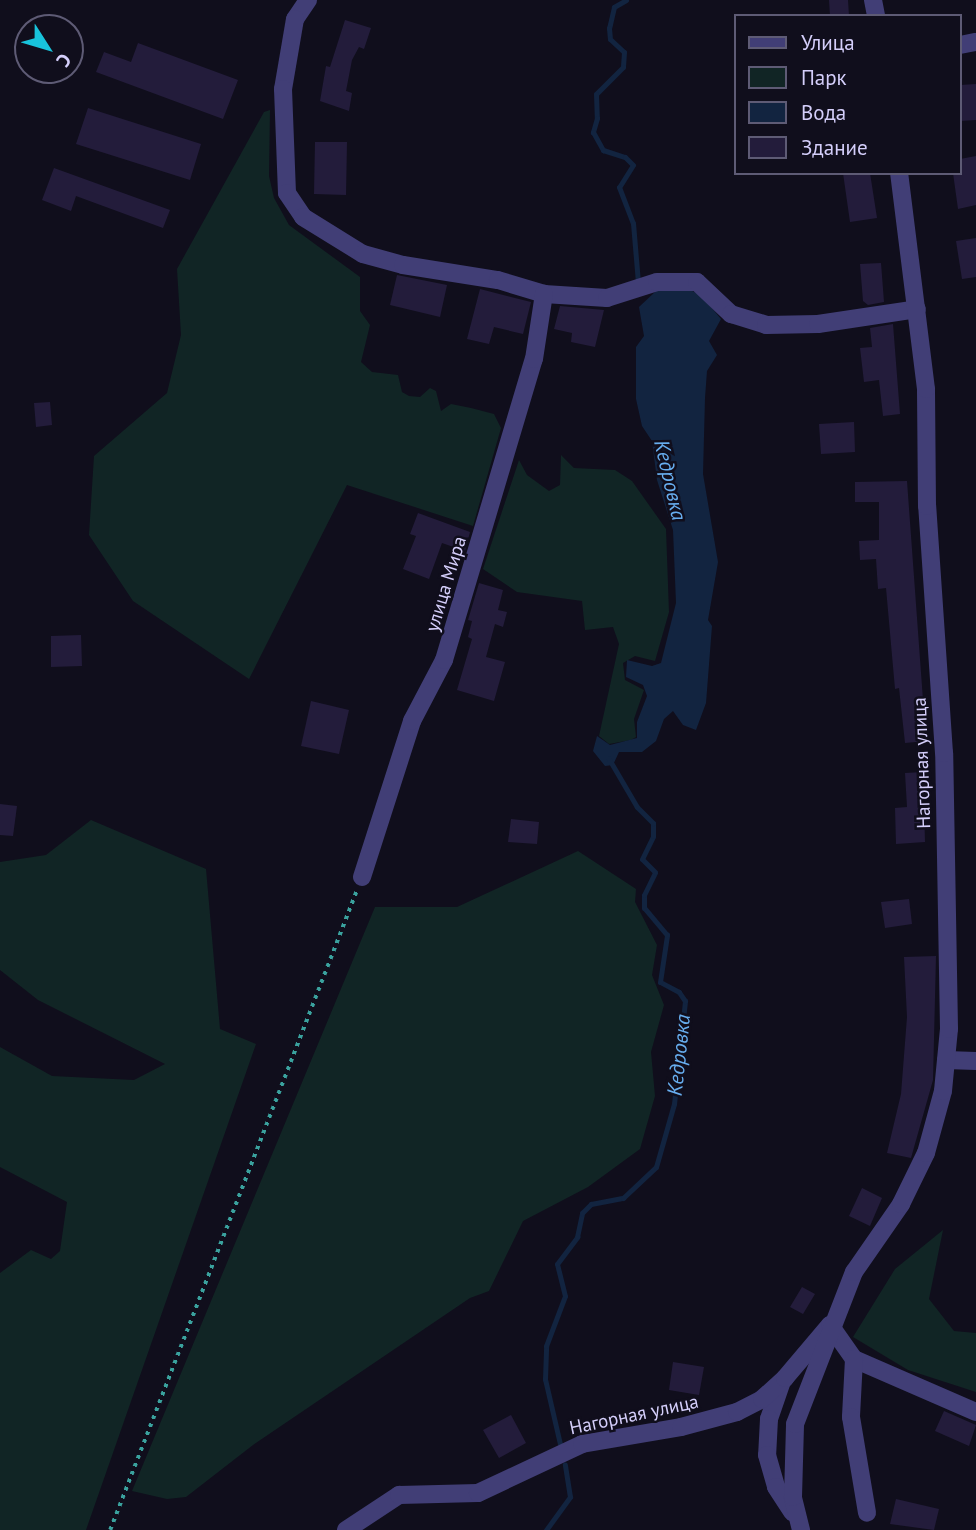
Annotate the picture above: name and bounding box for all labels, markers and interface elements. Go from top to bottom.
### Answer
north arrow [14,14,84,84]
legend [734,14,962,175]
text: Улица [801,29,855,56]
text: С [51,49,77,72]
text: Парк [801,64,847,91]
text: Вода [801,99,846,126]
text: Здание [801,134,868,161]
water label: Кедровка [649,437,691,523]
street label: улица Мира [421,534,471,634]
street label: Нагорная улица [908,697,936,829]
water label: Кедровка [662,1013,696,1097]
street label: Нагорная улица [567,1390,701,1440]

